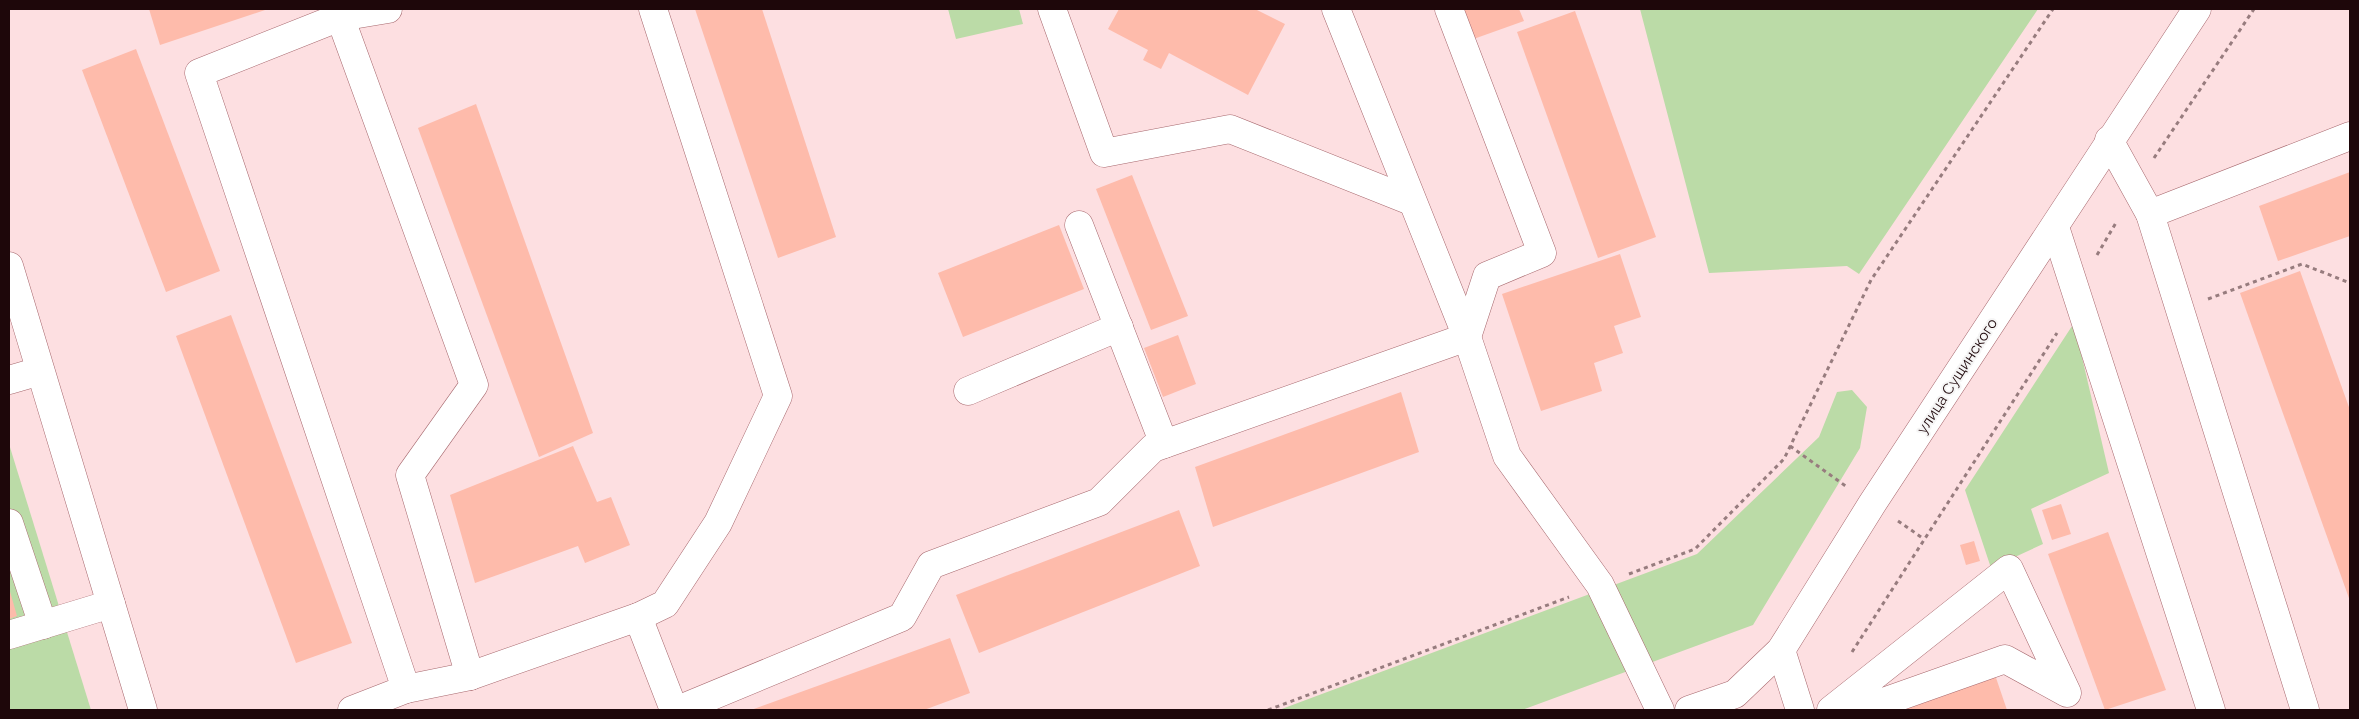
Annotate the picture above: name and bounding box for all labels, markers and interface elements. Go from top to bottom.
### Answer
street label: улица Сущинского [1913,315,2001,437]

